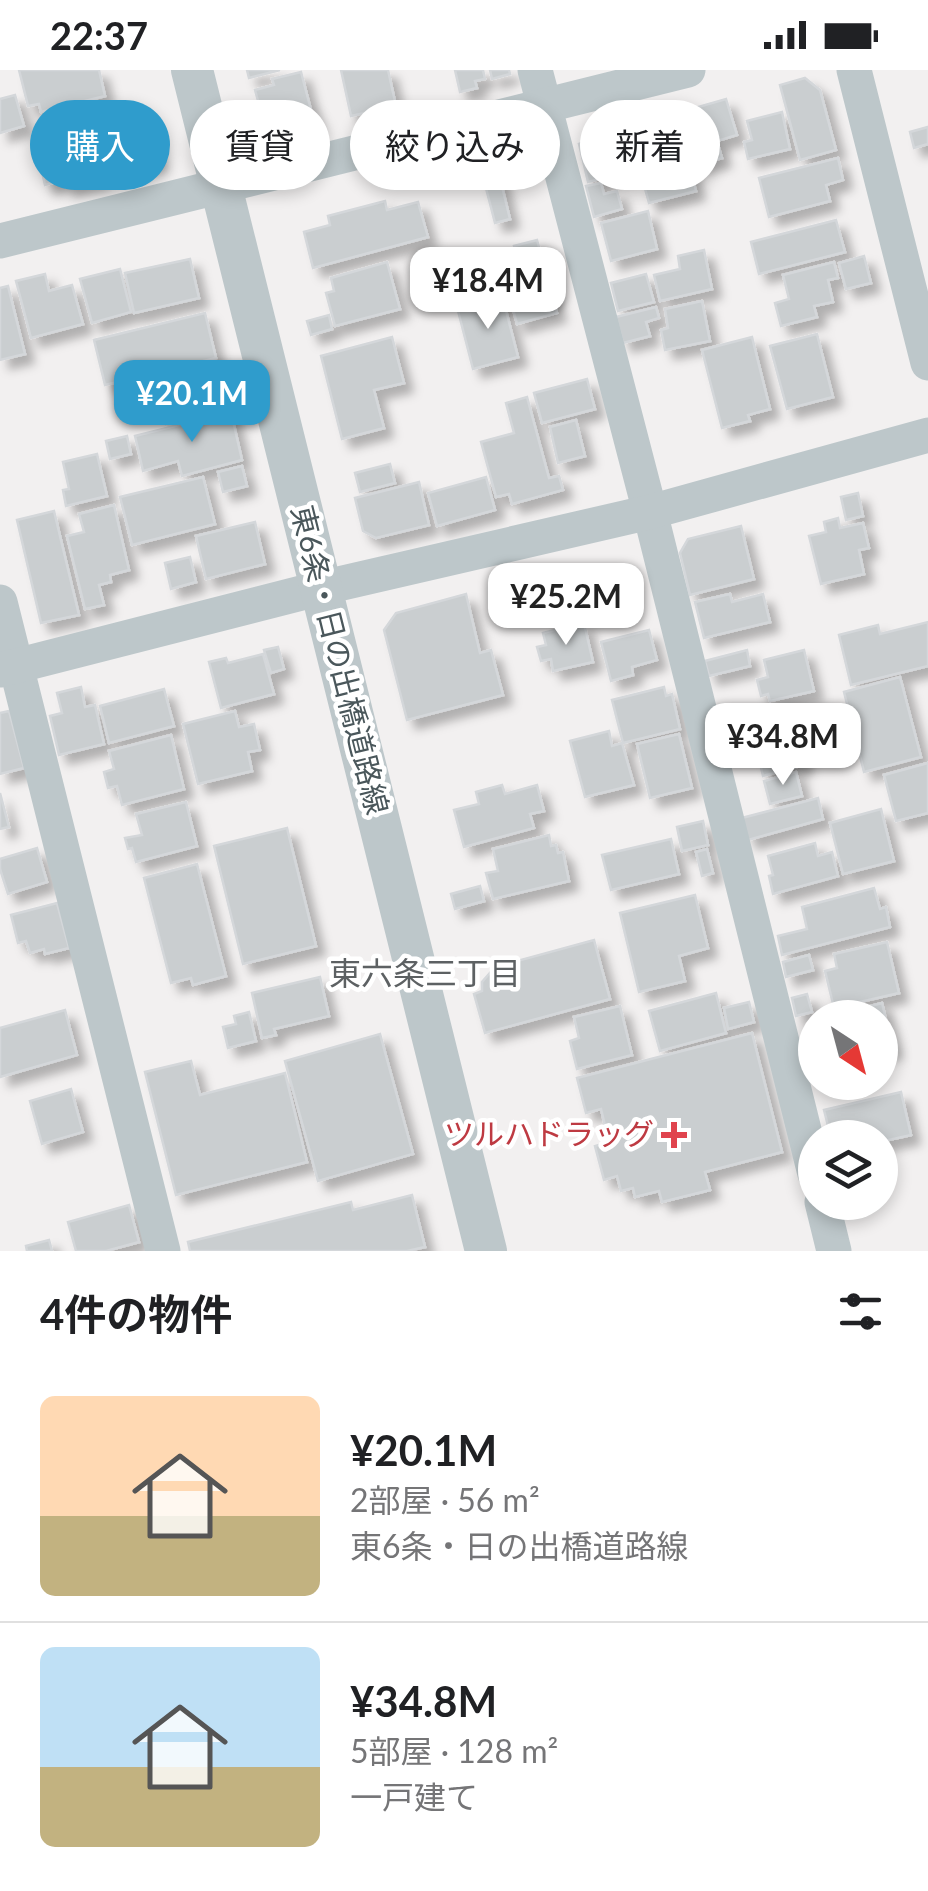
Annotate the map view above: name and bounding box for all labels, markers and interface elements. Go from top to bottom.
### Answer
text: 22:37 [50,12,148,58]
chip: 購入 [30,100,170,190]
chip: 賃貸 [190,100,330,190]
chip: 絞り込み [350,100,560,190]
chip: 新着 [580,100,720,190]
pin: ¥18.4M [407,247,569,332]
text: ¥18.4M [432,260,544,299]
pin: ¥20.1M [111,360,273,445]
text: ¥20.1M [136,373,248,412]
street label: 東6条・日の出橋道路線 [285,501,397,818]
pin: ¥25.2M [485,563,647,648]
text: ¥25.2M [510,576,622,615]
pin: ¥34.8M [702,703,864,788]
text: ¥34.8M [727,716,839,755]
district label: 東六条三丁目 [329,953,521,992]
north arrow [798,1000,898,1100]
map controls [798,1000,898,1220]
place label: ツルハドラッグ [444,1115,654,1151]
button: layers [798,1120,898,1220]
marker: ツルハドラッグ [663,1124,685,1146]
icon: filters [833,1284,888,1339]
text: 4件の物件 [40,1289,232,1339]
text: ¥20.1M [350,1425,497,1475]
icon: home [120,1436,240,1556]
text: 2部屋 · 56 m² [350,1480,540,1519]
text: 東6条・日の出橋道路線 [350,1526,689,1565]
text: ¥34.8M [350,1676,497,1726]
icon: home [120,1687,240,1807]
text: 5部屋 · 128 m² [350,1731,558,1770]
text: 一戸建て [350,1777,478,1816]

